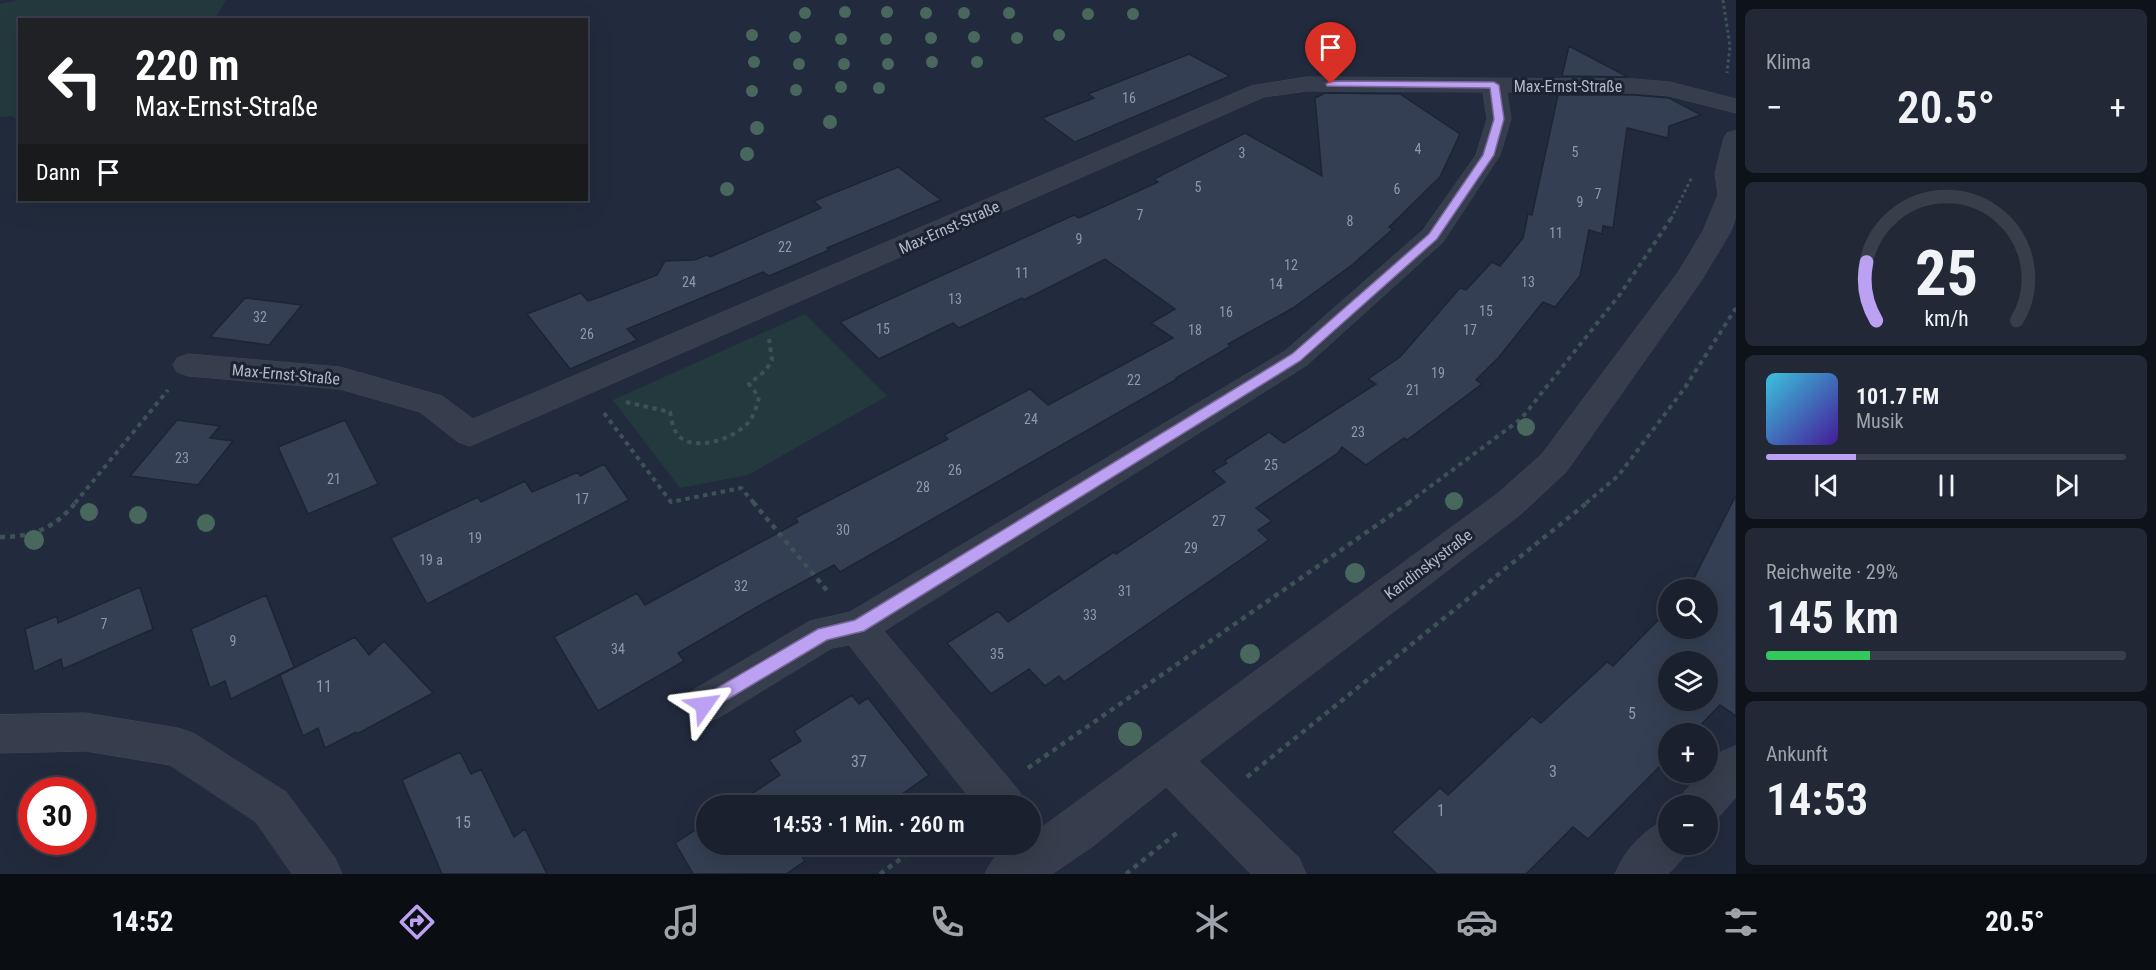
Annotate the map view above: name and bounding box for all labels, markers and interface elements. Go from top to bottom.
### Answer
pin [1305,22,1356,84]
icon: arrive [1314,31,1347,64]
text: 220 m [135,41,240,90]
icon: left [36,42,114,120]
text: Klima [1766,50,1811,74]
street label: Max-Ernst-Straße [1514,77,1622,96]
text: 20.5° [1897,81,1995,134]
text: − [1766,88,1783,127]
text: + [2110,88,2126,127]
house number: 16 [1122,90,1136,106]
text: Max-Ernst-Straße [135,91,318,123]
house number: 4 [1415,141,1422,157]
house number: 5 [1572,144,1579,160]
house number: 3 [1239,145,1245,161]
icon: arrive [92,156,125,189]
text: Dann [36,160,80,185]
house number: 5 [1195,179,1202,195]
house number: 6 [1394,181,1401,197]
house number: 7 [1595,186,1602,202]
house number: 9 [1577,194,1583,210]
street label: Max-Ernst-Straße [896,197,1003,258]
house number: 7 [1137,207,1144,223]
house number: 8 [1347,213,1354,229]
house number: 11 [1549,225,1563,241]
house number: 9 [1076,231,1082,247]
text: 25 [1914,237,1978,310]
house number: 22 [778,239,792,255]
house number: 12 [1284,257,1298,273]
house number: 11 [1015,265,1029,281]
house number: 24 [682,274,696,290]
house number: 13 [1521,274,1535,290]
house number: 14 [1269,276,1283,292]
house number: 13 [948,291,962,307]
house number: 15 [1479,303,1493,319]
house number: 16 [1219,304,1233,320]
text: km/h [1924,306,1968,331]
house number: 32 [253,309,267,325]
house number: 15 [876,321,890,337]
house number: 18 [1188,322,1202,338]
house number: 17 [1463,322,1477,338]
house number: 26 [580,326,594,342]
street label: Max-Ernst-Straße [231,360,341,389]
house number: 19 [1431,365,1445,381]
house number: 22 [1127,372,1141,388]
house number: 21 [1406,382,1420,398]
text: 101.7 FM [1856,384,1939,409]
text: Musik [1856,409,1904,433]
house number: 24 [1024,411,1038,427]
house number: 23 [1351,424,1365,440]
house number: 23 [175,450,189,466]
house number: 25 [1264,457,1278,473]
house number: 26 [948,462,962,478]
icon: previous [1810,469,1843,502]
icon: pause [1930,469,1963,502]
icon: next [2050,469,2083,502]
house number: 21 [327,471,341,487]
house number: 28 [916,479,930,495]
house number: 17 [575,491,589,507]
house number: 27 [1212,513,1226,529]
house number: 30 [836,522,850,538]
street label: Kandinskystraße [1381,525,1476,604]
house number: 19 [468,530,482,546]
house number: 29 [1184,540,1198,556]
house number: 19 a [419,552,443,568]
text: Reichweite · 29% [1766,560,1898,584]
house number: 32 [734,578,748,594]
map controls [1658,579,1718,855]
button: search [1658,579,1718,639]
house number: 31 [1118,583,1132,599]
text: 145 km [1766,591,1899,644]
house number: 33 [1083,607,1097,623]
house number: 7 [101,616,108,632]
house number: 9 [230,633,236,649]
house number: 34 [611,641,625,657]
house number: 35 [990,646,1004,662]
button: layers [1658,651,1718,711]
position arrow [672,673,736,737]
house number: 11 [316,677,332,696]
house number: 5 [1628,704,1636,723]
button: + [1658,723,1718,783]
text: Ankunft [1766,742,1828,766]
house number: 37 [851,752,867,771]
house number: 3 [1549,762,1557,781]
text: 14:53 [1766,773,1868,826]
speed limit sign: 30 [18,777,96,855]
button: − [1658,795,1718,855]
house number: 1 [1437,801,1445,820]
text: 14:53 · 1 Min. · 260 m [772,812,965,837]
house number: 15 [455,813,471,832]
icon: directions [396,901,438,943]
icon: music [661,901,703,943]
icon: phone [926,901,968,943]
icon: climate [1191,901,1233,943]
icon: car [1456,901,1498,943]
icon: filters [1720,901,1762,943]
text: 14:52 [111,906,173,938]
text: 20.5° [1985,906,2045,938]

